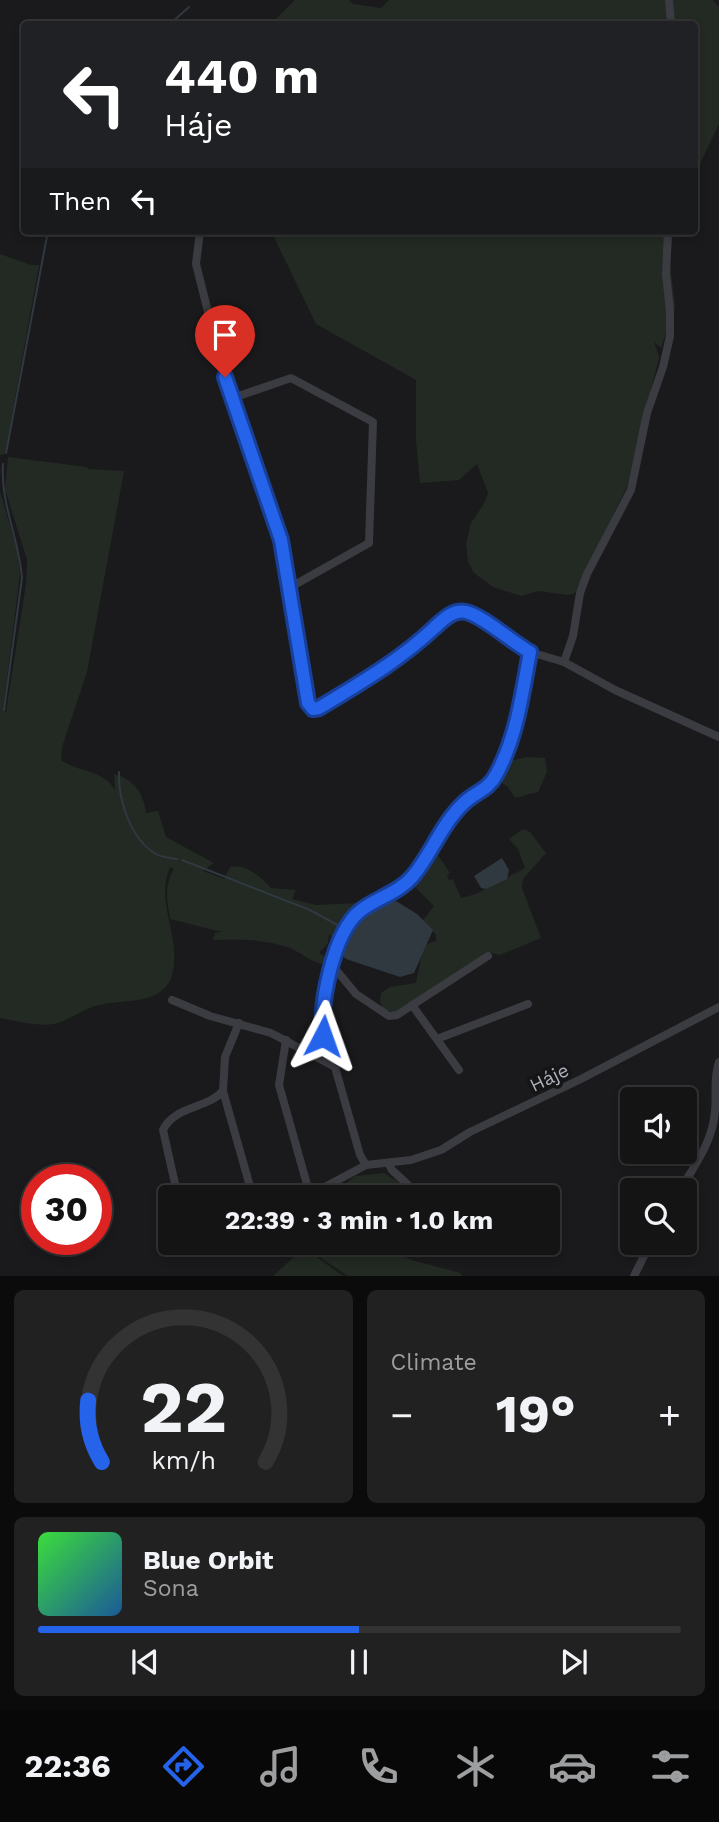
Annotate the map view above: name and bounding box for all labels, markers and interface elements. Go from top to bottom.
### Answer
text: 440 m [164,47,319,105]
icon: left [49,49,140,140]
text: Háje [164,106,232,144]
icon: left [125,182,163,220]
text: Then [49,186,111,216]
pin [195,305,255,377]
icon: arrive [206,316,244,354]
position arrow [286,999,360,1073]
street label: Háje [526,1058,573,1097]
map controls [620,1087,697,1255]
button: sound [620,1087,697,1164]
speed limit sign: 30 [21,1164,112,1255]
button: search [620,1178,697,1255]
text: 22:39 · 3 min · 1.0 km [225,1205,493,1235]
text: Climate [391,1349,477,1376]
text: 22 [140,1365,227,1451]
text: 19° [496,1384,576,1445]
text: − [391,1393,413,1437]
text: + [658,1393,681,1437]
text: km/h [151,1446,215,1475]
text: Blue Orbit [143,1545,273,1575]
text: Sona [143,1575,199,1602]
icon: previous [126,1643,164,1681]
icon: pause [340,1643,378,1681]
icon: next [555,1643,593,1681]
icon: directions [159,1742,208,1791]
icon: music [256,1742,305,1791]
icon: phone [354,1742,403,1791]
icon: climate [451,1742,500,1791]
icon: car [548,1742,597,1791]
icon: filters [646,1742,695,1791]
text: 22:36 [24,1747,111,1785]

